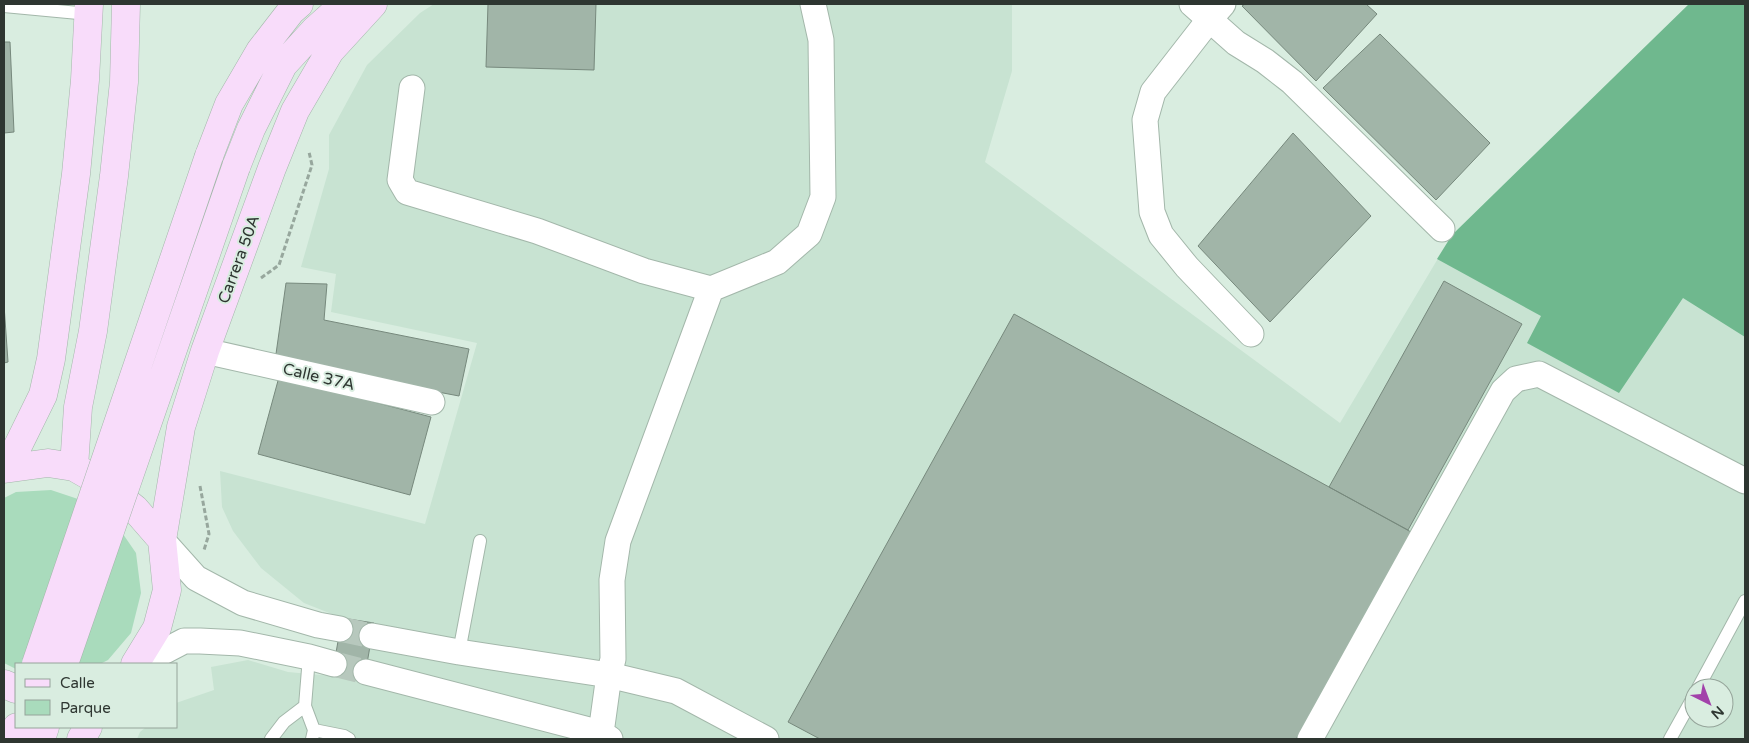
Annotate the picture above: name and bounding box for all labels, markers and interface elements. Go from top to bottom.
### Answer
street label: Carrera 50A [214,212,264,306]
street label: Calle 37A [281,359,357,395]
legend [15,663,178,728]
text: Calle [60,674,95,692]
north arrow [1684,678,1734,728]
text: Parque [60,699,111,717]
text: N [1707,702,1727,722]

